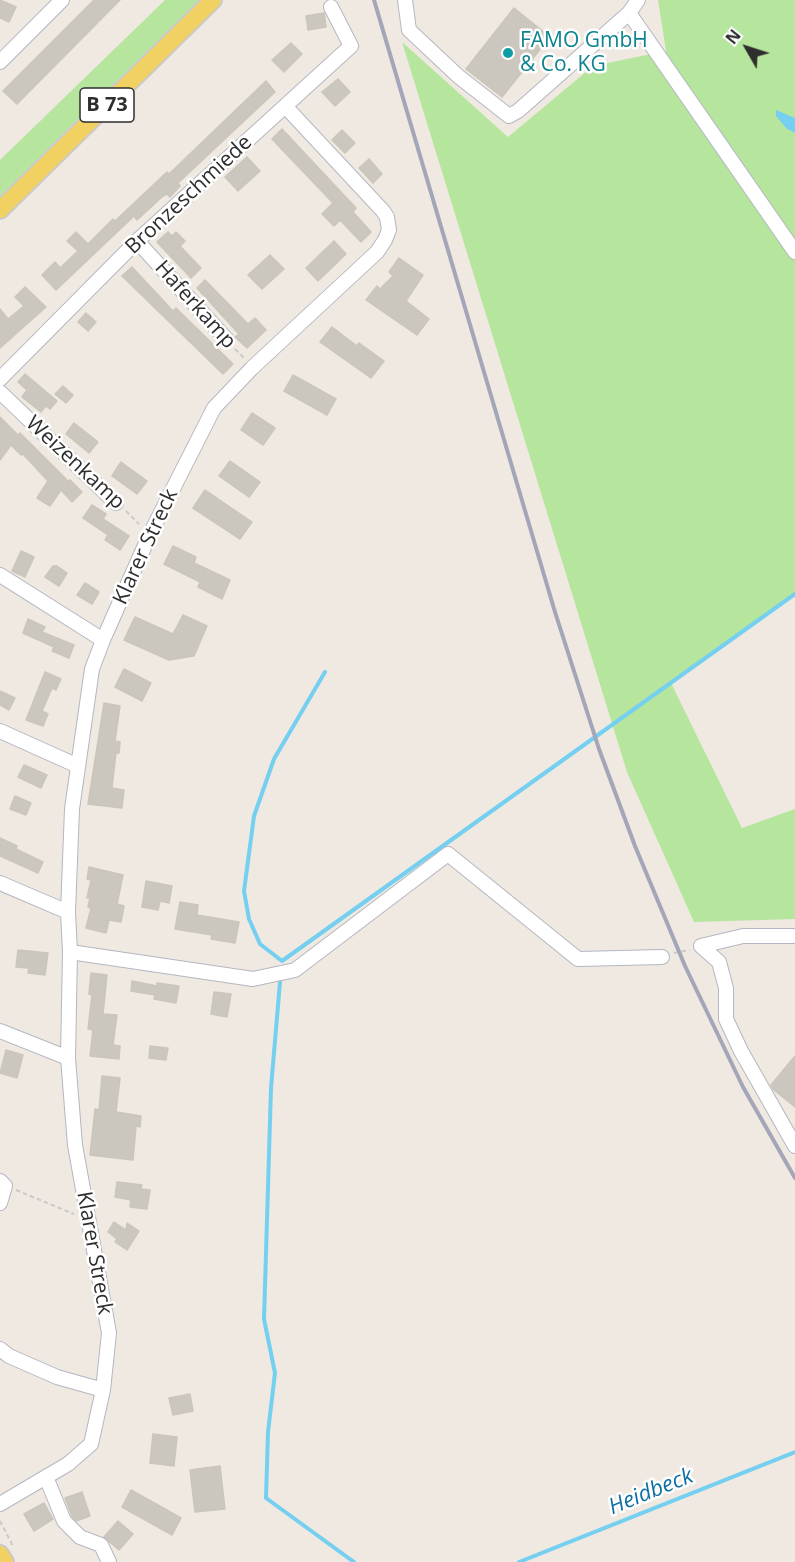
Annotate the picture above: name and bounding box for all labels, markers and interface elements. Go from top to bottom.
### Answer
north arrow [717,18,777,78]
text: N [720,25,746,49]
place label: FAMO GmbH & Co. KG [520,28,648,78]
marker: FAMO GmbH & Co. KG [501,46,515,60]
road number: B 73 [80,88,134,122]
street label: Bronzeschmiede [121,130,257,260]
street label: Haferkamp [149,256,241,354]
street label: Weizenkamp [20,411,130,515]
street label: Klarer Streck [108,485,184,609]
street label: Klarer Streck [71,1189,117,1317]
water label: Heidbeck [605,1463,697,1521]

